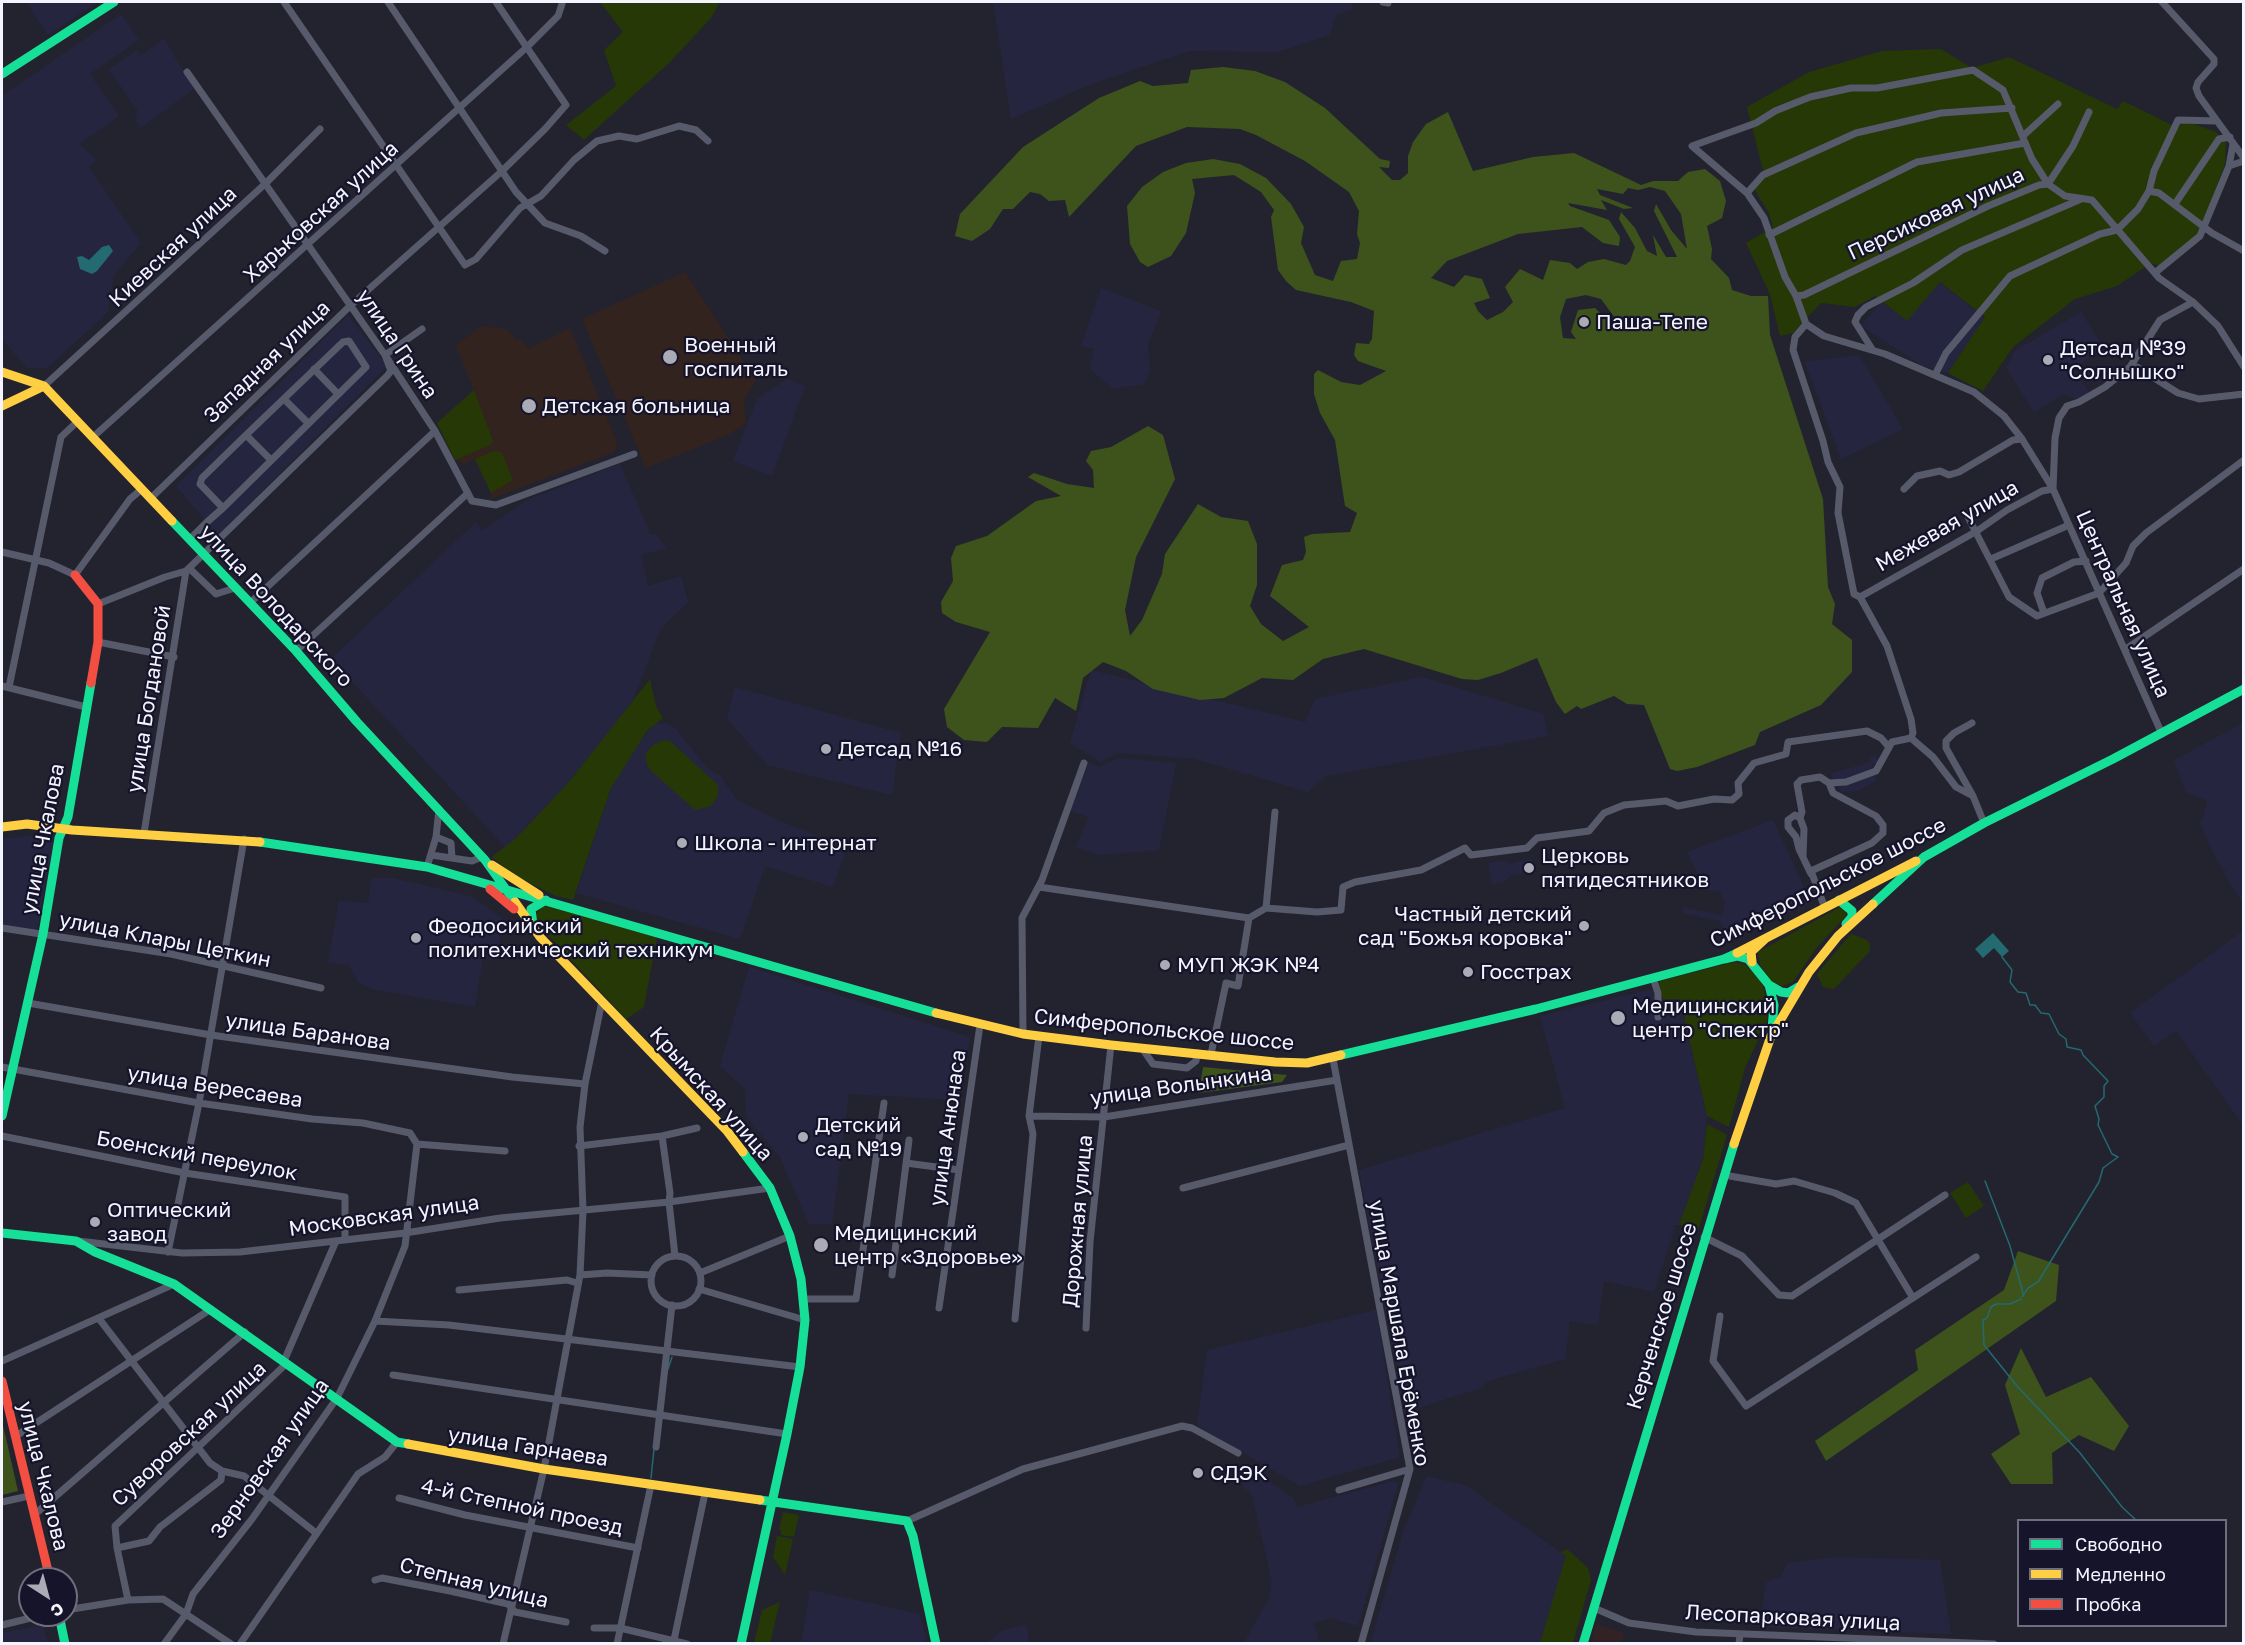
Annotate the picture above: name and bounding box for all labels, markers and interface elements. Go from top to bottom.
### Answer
street label: Харьковская улица [238,136,404,288]
street label: Персиковая улица [1844,162,2028,266]
street label: Киевская улица [104,181,242,313]
street label: улица Грина [351,284,443,404]
street label: Западная улица [199,295,335,429]
place label: Паша-Тепе [1596,309,1708,335]
marker: Паша-Тепе [1577,315,1591,329]
place label: Военный госпиталь [684,332,788,382]
place label: Детсад №39 "Солнышко" [2060,335,2186,385]
marker: Военный госпиталь [661,348,679,366]
marker: Детсад №39 "Солнышко" [2041,353,2055,367]
place label: Детская больница [542,393,730,419]
marker: Детская больница [520,397,538,415]
street label: Межевая улица [1871,475,2023,577]
street label: Центральная улица [2070,506,2176,702]
street label: улица Володарского [194,519,358,693]
street label: улица Богдановой [122,603,176,795]
place label: Детсад №16 [838,736,962,762]
marker: Детсад №16 [819,742,833,756]
street label: улица Чкалова [16,761,70,917]
street label: Симферопольское шоссе [1706,812,1950,954]
place label: Школа - интернат [694,830,877,856]
marker: Школа - интернат [675,836,689,850]
place label: Церковь пятидесятников [1541,843,1709,893]
marker: Церковь пятидесятников [1522,861,1536,875]
place label: Частный детский сад "Божья коровка" [1358,901,1572,951]
street label: улица Клары Цеткин [57,907,273,973]
place label: Феодосийский политехнический техникум [428,913,713,963]
marker: Частный детский сад "Божья коровка" [1577,919,1591,933]
marker: Феодосийский политехнический техникум [409,931,423,945]
place label: МУП ЖЭК №4 [1177,952,1320,978]
marker: МУП ЖЭК №4 [1158,958,1172,972]
place label: Госстрах [1480,959,1572,985]
marker: Госстрах [1461,965,1475,979]
place label: Медицинский центр "Спектр" [1632,993,1789,1043]
street label: Симферопольское шоссе [1033,1004,1295,1056]
street label: улица Баранова [224,1008,392,1056]
marker: Медицинский центр "Спектр" [1609,1009,1627,1027]
street label: Крымская улица [644,1022,778,1166]
street label: улица Анюнаса [925,1048,971,1208]
street label: улица Вересаева [125,1061,305,1113]
street label: улица Волынкина [1089,1061,1273,1111]
place label: Детский сад №19 [815,1112,902,1162]
street label: Боенский переулок [95,1126,299,1186]
marker: Детский сад №19 [796,1130,810,1144]
street label: Дорожная улица [1058,1134,1098,1308]
street label: Московская улица [287,1190,481,1242]
place label: Оптический завод [107,1197,231,1247]
street label: улица Маршала Ерёменко [1363,1198,1435,1468]
marker: Оптический завод [88,1215,102,1229]
place label: Медицинский центр «Здоровье» [834,1220,1023,1270]
street label: Керченское шоссе [1622,1220,1702,1412]
marker: Медицинский центр «Здоровье» [812,1236,830,1254]
street label: Суворовская улица [107,1356,271,1512]
street label: Зерновская улица [205,1374,335,1544]
street label: улица Чкалова [12,1399,74,1553]
street label: улица Гарнаева [446,1422,610,1472]
place label: СДЭК [1210,1460,1268,1486]
marker: СДЭК [1191,1466,1205,1480]
street label: 4-й Степной проезд [419,1473,625,1541]
legend [2017,1519,2227,1627]
text: Свободно [2075,1533,2162,1555]
street label: Степная улица [397,1552,551,1614]
text: Медленно [2075,1563,2166,1585]
north arrow [18,1567,78,1627]
text: Пробка [2075,1593,2141,1615]
text: С [47,1599,68,1621]
street label: Лесопарковая улица [1685,1600,1901,1636]

